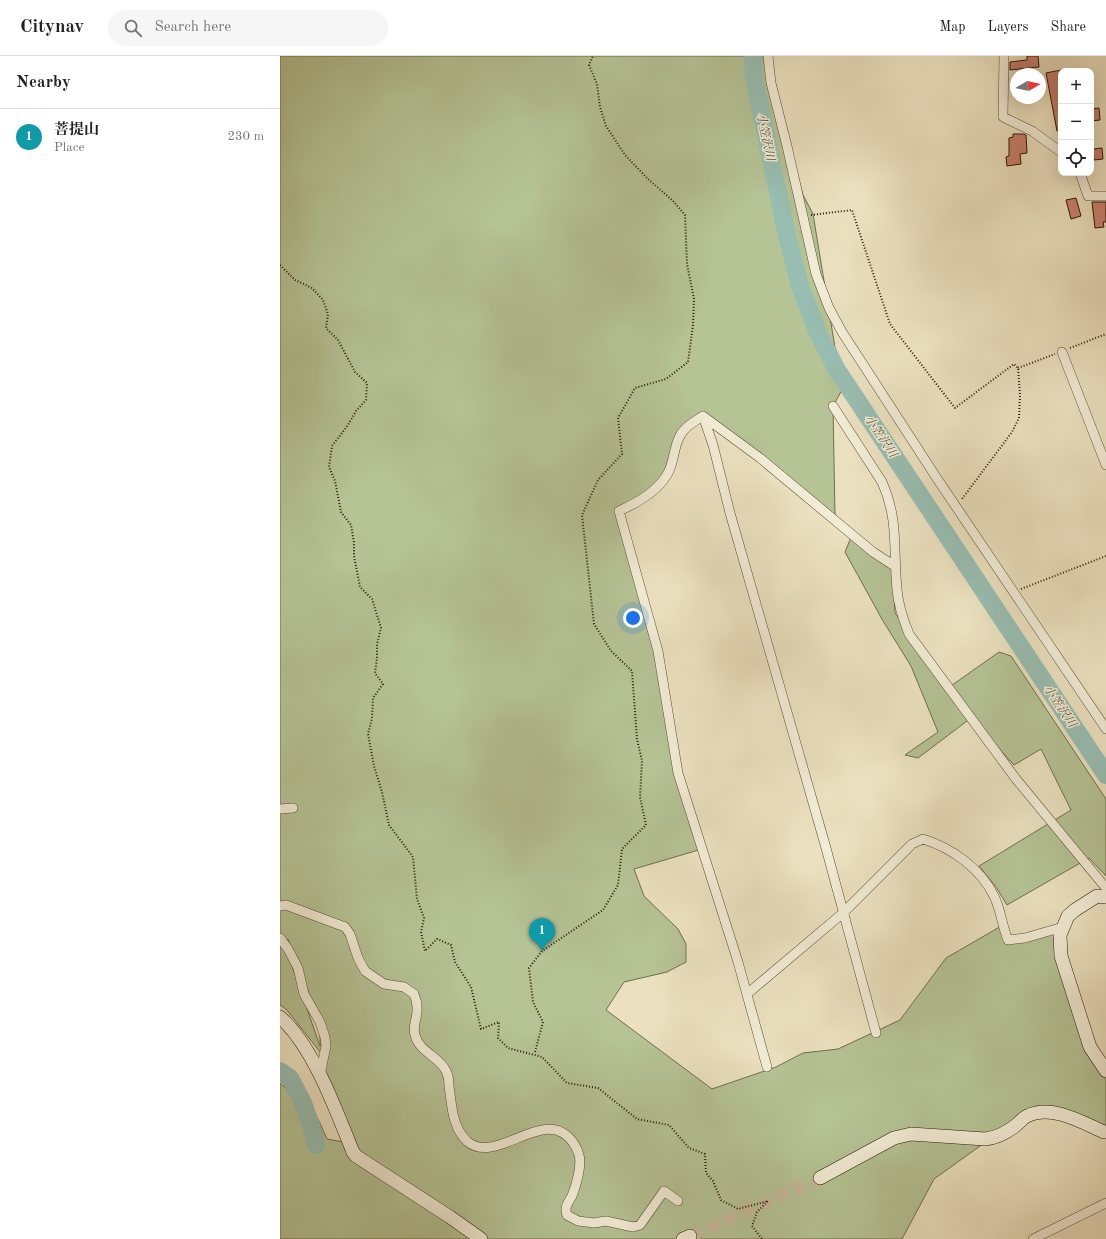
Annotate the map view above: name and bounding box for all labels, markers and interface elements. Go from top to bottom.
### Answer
search box [108,10,388,46]
icon: search [122,17,144,39]
text: Citynav [20,18,84,37]
text: Search here [154,20,231,35]
text: Map [940,20,966,34]
text: Layers [988,20,1029,34]
text: Share [1051,20,1086,34]
north arrow [1010,68,1046,104]
map controls [1058,68,1094,176]
button: + [1058,68,1094,104]
text: Nearby [16,74,71,91]
button: − [1058,104,1094,140]
water label: 小笠沢川 [754,112,778,164]
text: 菩提山 [54,123,99,138]
text: 1 [25,130,33,143]
text: 230 m [227,130,264,143]
button: locate [1058,140,1094,176]
text: Place [54,141,84,154]
water label: 小笠沢川 [862,412,901,461]
your location [623,608,643,628]
water label: 小笠沢川 [1041,682,1080,731]
pin: 1 [529,918,555,951]

